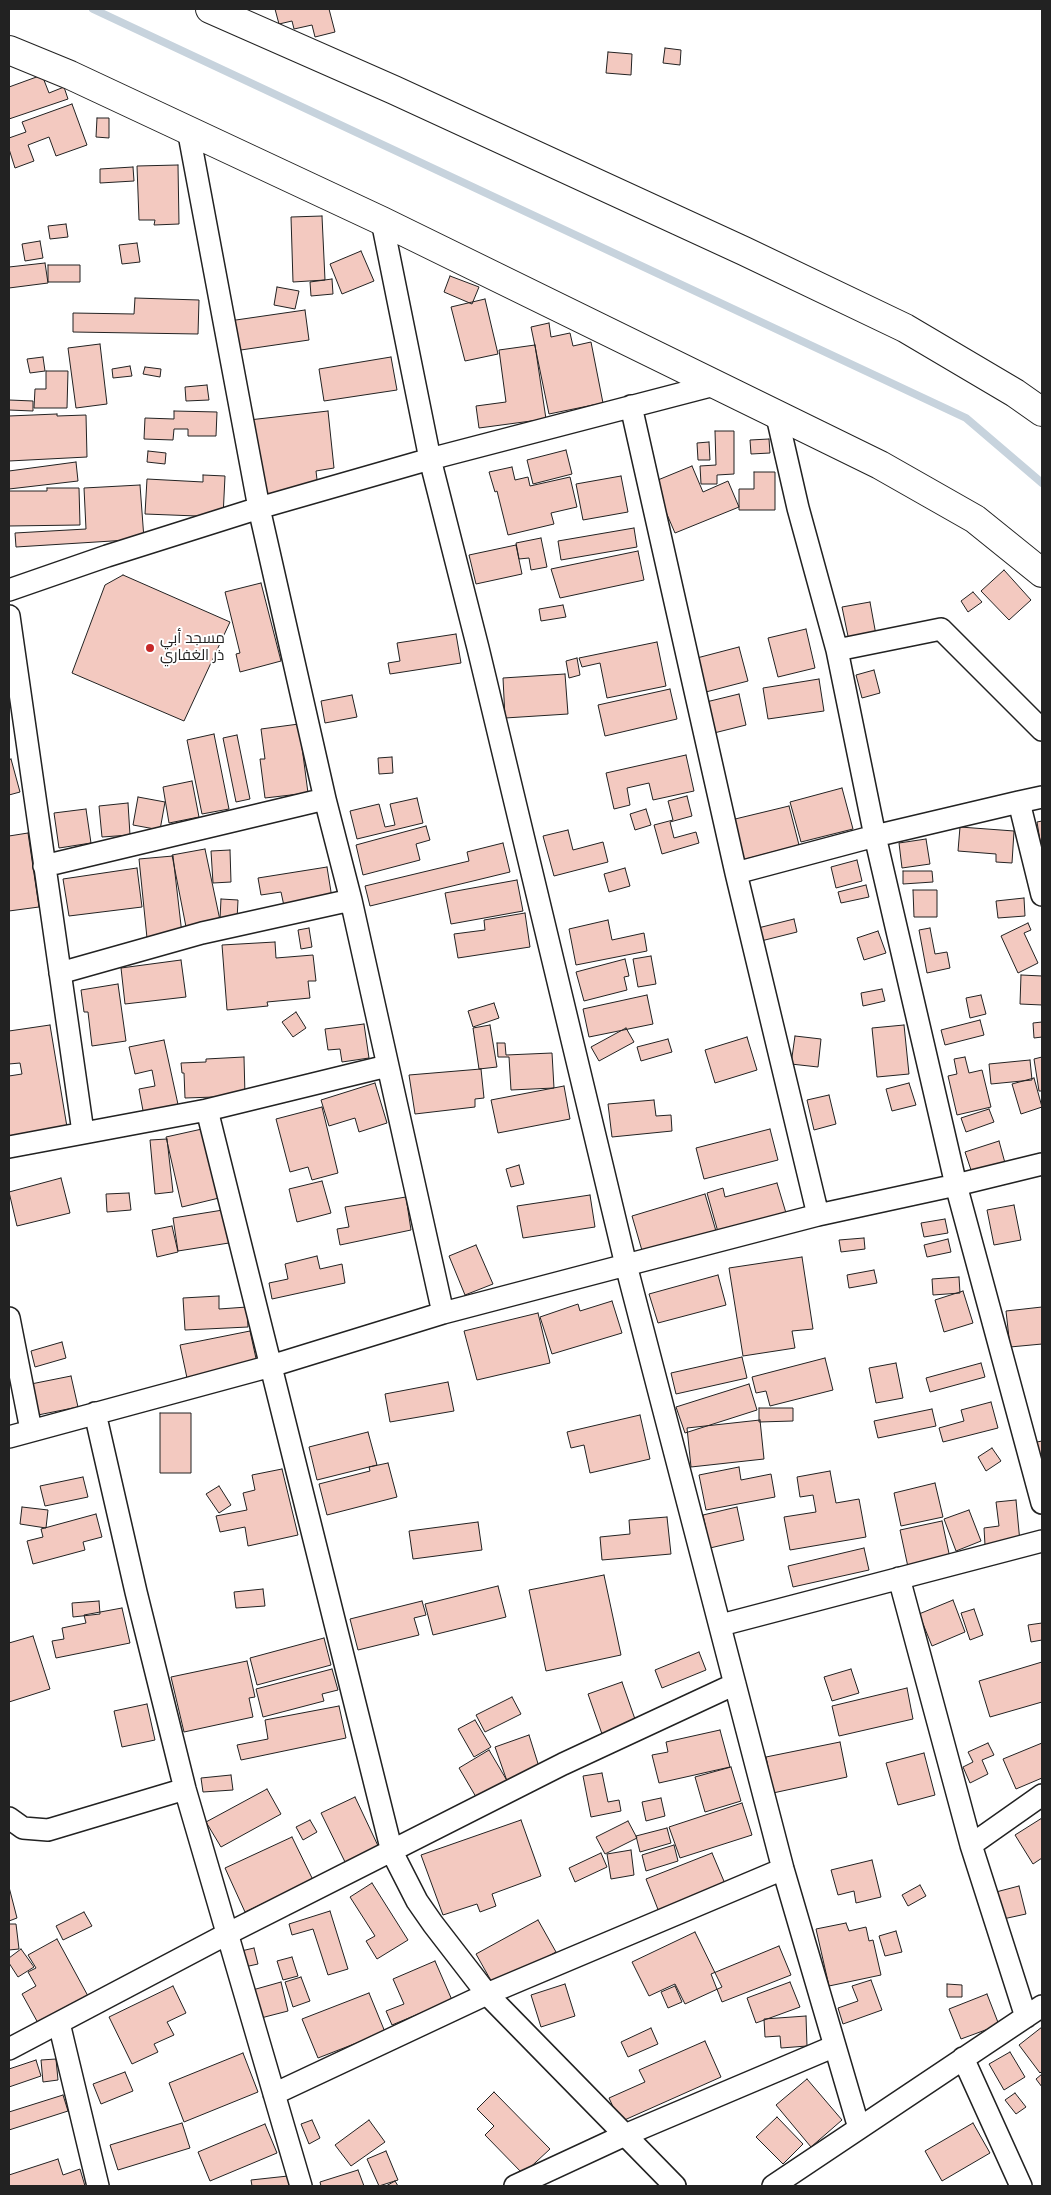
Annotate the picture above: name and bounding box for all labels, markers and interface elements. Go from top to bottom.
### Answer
place label: مسجد أبي ذر الغفاري [160,630,225,665]
marker: مسجد أبي ذر الغفاري [144,642,156,654]

